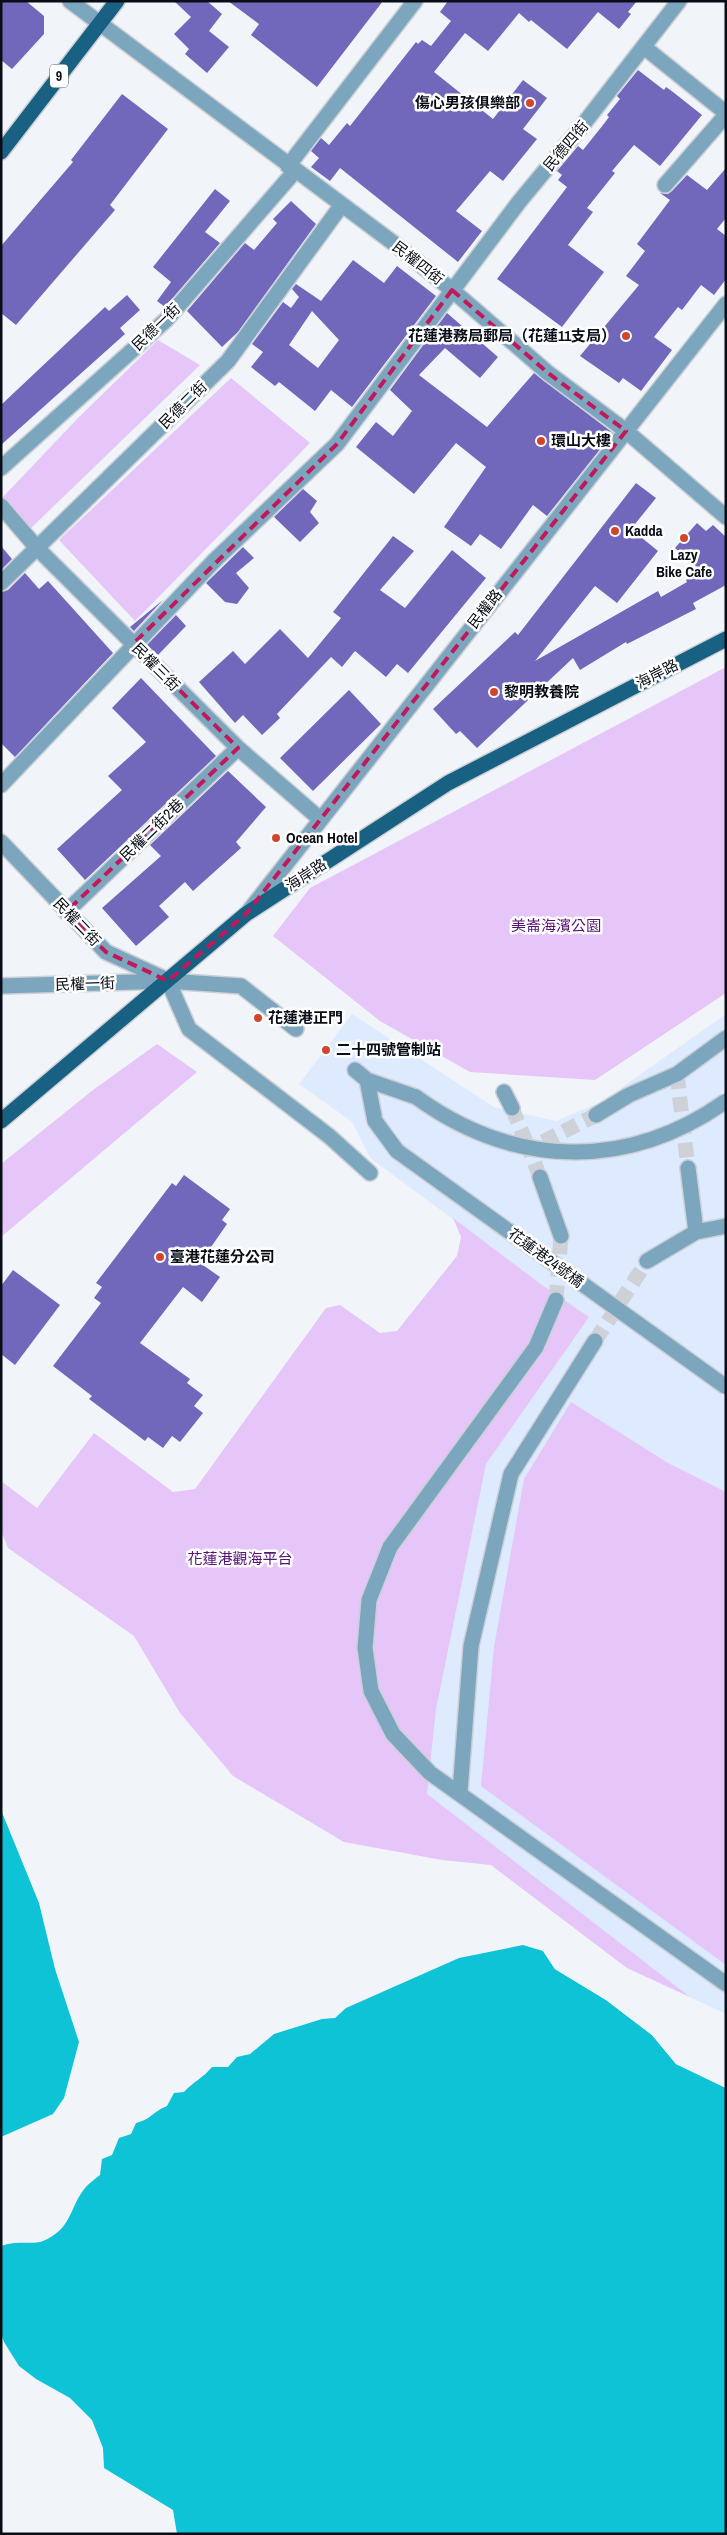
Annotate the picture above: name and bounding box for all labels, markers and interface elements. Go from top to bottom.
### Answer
road number: 9 [50,64,68,88]
place label: 傷心男孩俱樂部 [415,92,520,113]
marker: 傷心男孩俱樂部 [524,97,536,109]
street label: 民德四街 [538,116,593,175]
street label: 民權四街 [388,236,448,289]
street label: 民德一街 [127,298,185,355]
place label: 花蓮港務局郵局（花蓮11支局） [408,325,616,346]
marker: 花蓮港務局郵局（花蓮11支局） [620,330,632,342]
street label: 民德二街 [154,376,211,433]
place label: 環山大樓 [551,430,611,451]
marker: 環山大樓 [535,435,547,447]
place label: Kadda [625,520,663,541]
marker: Kadda [609,525,621,537]
marker: Lazy Bike Cafe [678,532,690,544]
place label: Lazy Bike Cafe [656,544,712,582]
street label: 民權路 [462,584,507,633]
street label: 民權三街 [128,638,185,695]
street label: 海岸路 [632,654,682,693]
place label: 黎明教養院 [504,681,579,702]
marker: 黎明教養院 [488,686,500,698]
street label: 民權二街2巷 [115,794,188,866]
place label: Ocean Hotel [286,827,358,848]
marker: Ocean Hotel [270,832,282,844]
street label: 海岸路 [281,854,330,896]
street label: 民權二街 [49,893,106,951]
park label: 美崙海濱公園 [511,915,601,936]
street label: 民權一街 [55,972,115,995]
place label: 花蓮港正門 [268,1007,343,1028]
marker: 花蓮港正門 [252,1012,264,1024]
place label: 二十四號管制站 [336,1039,441,1060]
marker: 二十四號管制站 [320,1044,332,1056]
street label: 花蓮港24號橋 [504,1223,588,1292]
place label: 臺港花蓮分公司 [170,1246,275,1267]
marker: 臺港花蓮分公司 [154,1251,166,1263]
park label: 花蓮港觀海平台 [187,1548,293,1569]

